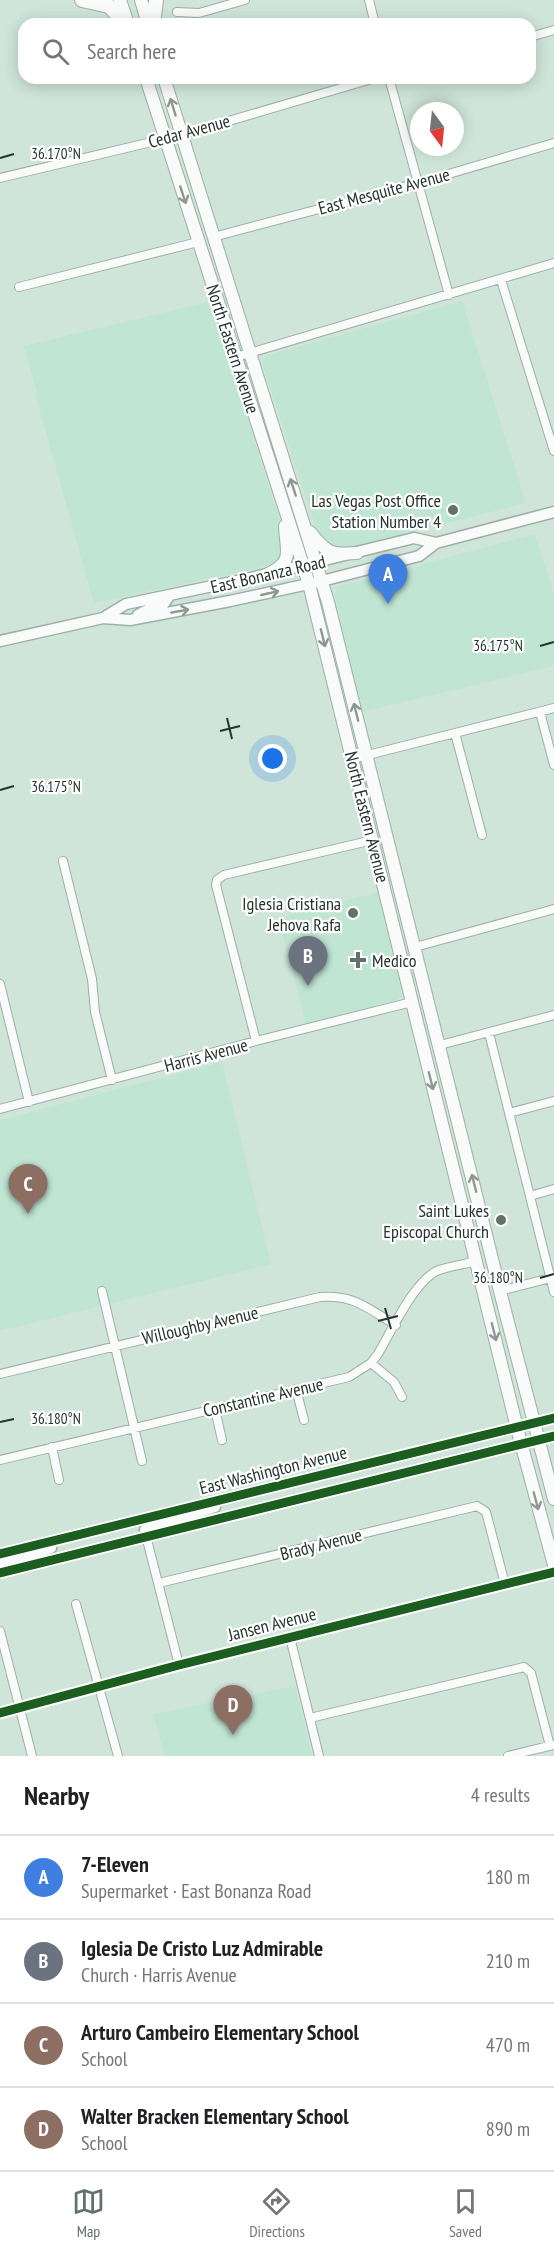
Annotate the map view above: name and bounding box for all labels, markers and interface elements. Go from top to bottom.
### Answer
search box [18,18,536,84]
icon: search [39,35,72,68]
text: Search here [87,37,176,65]
one-way arrow [167,98,178,117]
north arrow [410,102,464,156]
street label: Cedar Avenue [145,109,233,153]
text: 36.170°N [31,144,81,163]
street label: East Mesquite Avenue [316,162,452,220]
one-way arrow [178,185,189,203]
street label: North Eastern Avenue [201,282,265,416]
one-way arrow [287,478,298,497]
place label: Las Vegas Post Office Station Number 4 [311,489,441,533]
marker: Las Vegas Post Office Station Number 4 [446,503,460,517]
street label: East Bonanza Road [208,550,328,598]
pin: A [368,554,408,604]
one-way arrow [260,586,279,598]
one-way arrow [170,605,189,616]
one-way arrow [317,629,329,648]
text: 36.175°N [473,636,523,655]
one-way arrow [349,703,361,722]
your location [258,744,287,773]
street label: North Eastern Avenue [340,749,394,885]
text: 36.175°N [31,777,81,796]
place label: Iglesia Cristiana Jehova Rafa [242,892,341,936]
marker: Iglesia Cristiana Jehova Rafa [346,906,360,920]
pin: B [288,936,328,986]
place label: Medico [372,949,417,972]
marker: Medico [349,951,367,969]
street label: Harris Avenue [162,1033,250,1077]
one-way arrow [426,1071,438,1090]
pin: C [9,1164,48,1214]
one-way arrow [467,1174,479,1193]
place label: Saint Lukes Episcopal Church [383,1199,489,1243]
marker: Saint Lukes Episcopal Church [494,1213,508,1227]
text: 36.180°N [473,1268,523,1287]
street label: Willoughby Avenue [140,1300,260,1350]
one-way arrow [488,1322,500,1341]
street label: Constantine Avenue [201,1372,325,1422]
text: 36.180°N [31,1409,81,1428]
street label: East Washington Avenue [197,1441,349,1499]
one-way arrow [531,1491,543,1510]
street label: Brady Avenue [278,1523,364,1565]
street label: Jansen Avenue [225,1602,318,1646]
pin: D [214,1686,252,1735]
text: Nearby [24,1779,89,1812]
text: 4 results [471,1782,530,1808]
text: 7-Eleven [81,1850,149,1878]
text: A [38,1864,49,1890]
text: 180 m [486,1864,530,1890]
text: Supermarket · East Bonanza Road [81,1878,312,1904]
text: Iglesia De Cristo Luz Admirable [81,1934,323,1962]
text: B [39,1948,48,1974]
text: 210 m [486,1948,530,1974]
text: Church · Harris Avenue [81,1962,237,1988]
text: Arturo Cambeiro Elementary School [81,2018,359,2046]
text: C [39,2032,48,2058]
text: 470 m [486,2032,530,2058]
text: School [81,2046,127,2072]
text: Walter Bracken Elementary School [81,2102,349,2130]
text: D [38,2116,49,2142]
text: 890 m [486,2116,530,2142]
text: School [81,2130,127,2156]
tab: Map [72,2185,105,2241]
tab: Directions [249,2185,305,2241]
tab: Saved [449,2185,482,2241]

